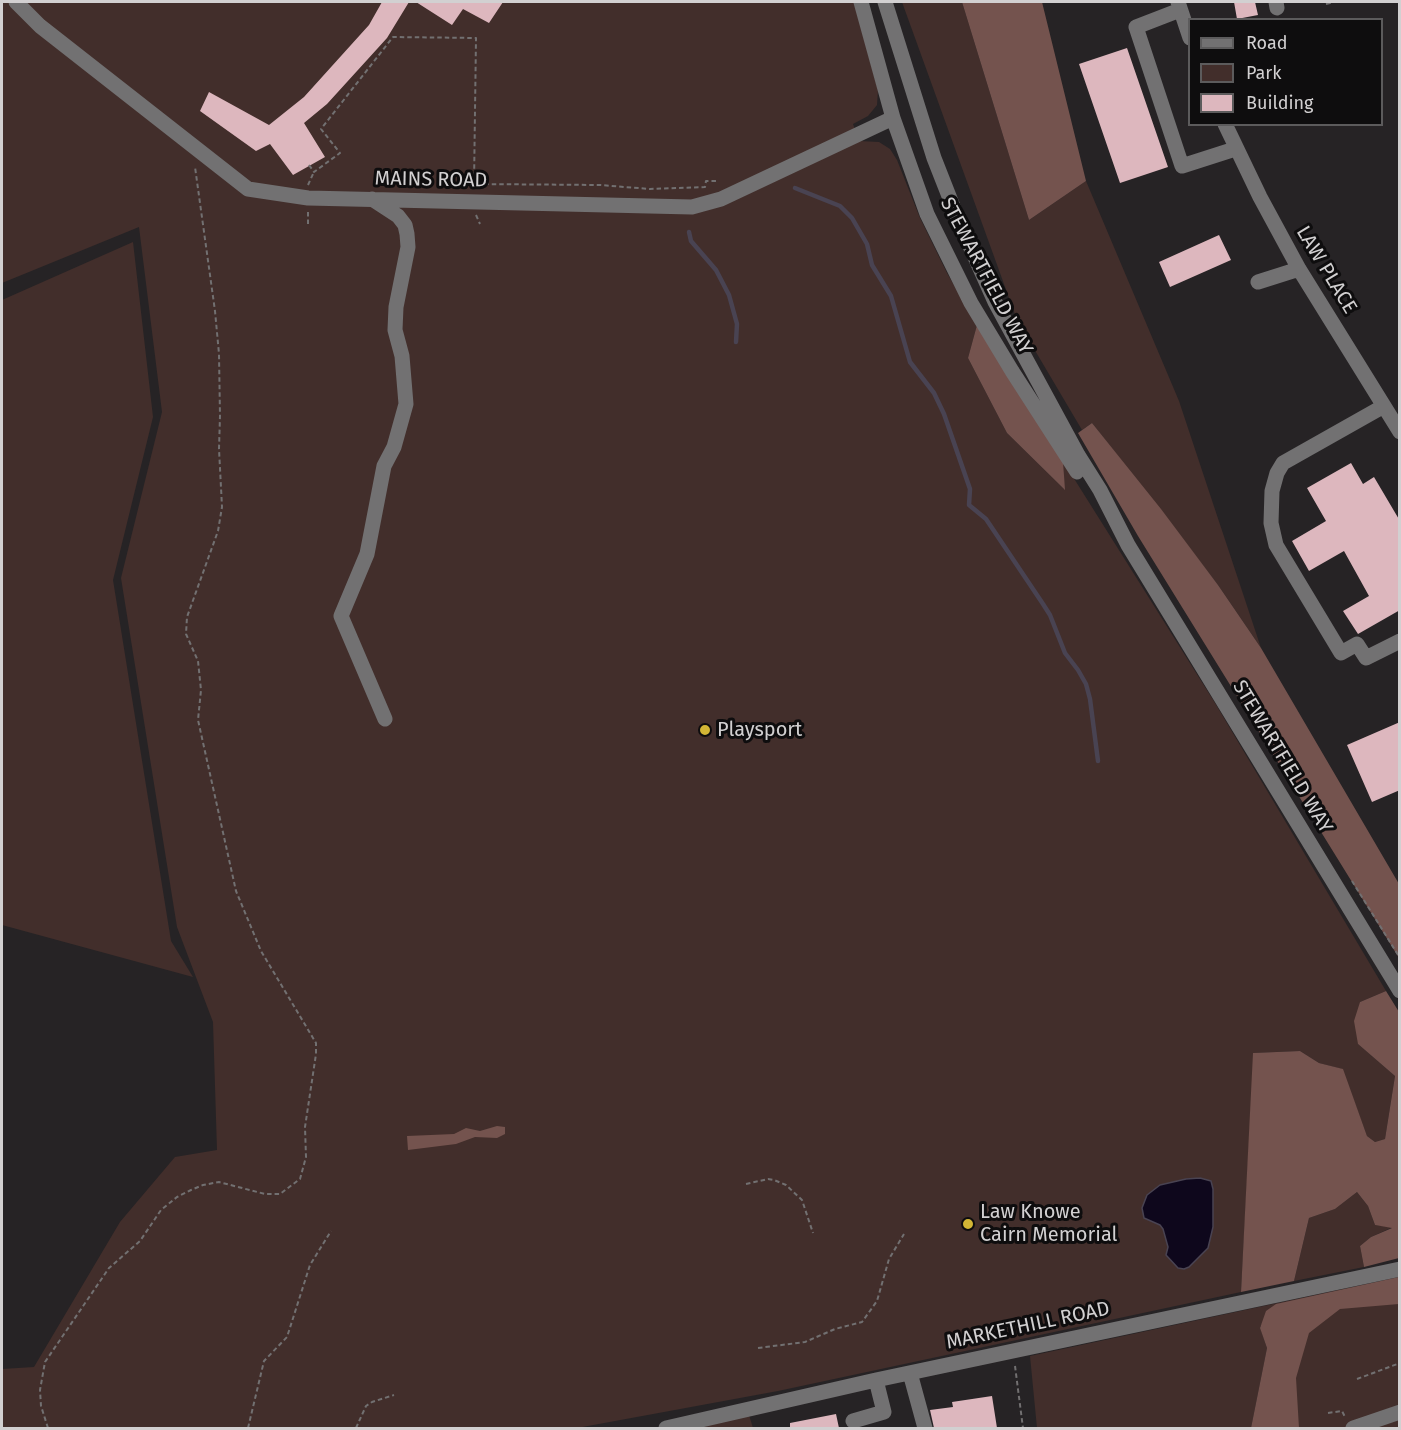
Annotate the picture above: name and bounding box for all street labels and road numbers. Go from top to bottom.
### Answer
street label: MAINS ROAD [374,167,488,193]
street label: STEWARTFIELD WAY [935,194,1037,358]
street label: LAW PLACE [1290,222,1362,318]
street label: STEWARTFIELD WAY [1227,676,1337,838]
street label: MARKETHILL ROAD [944,1297,1112,1355]

